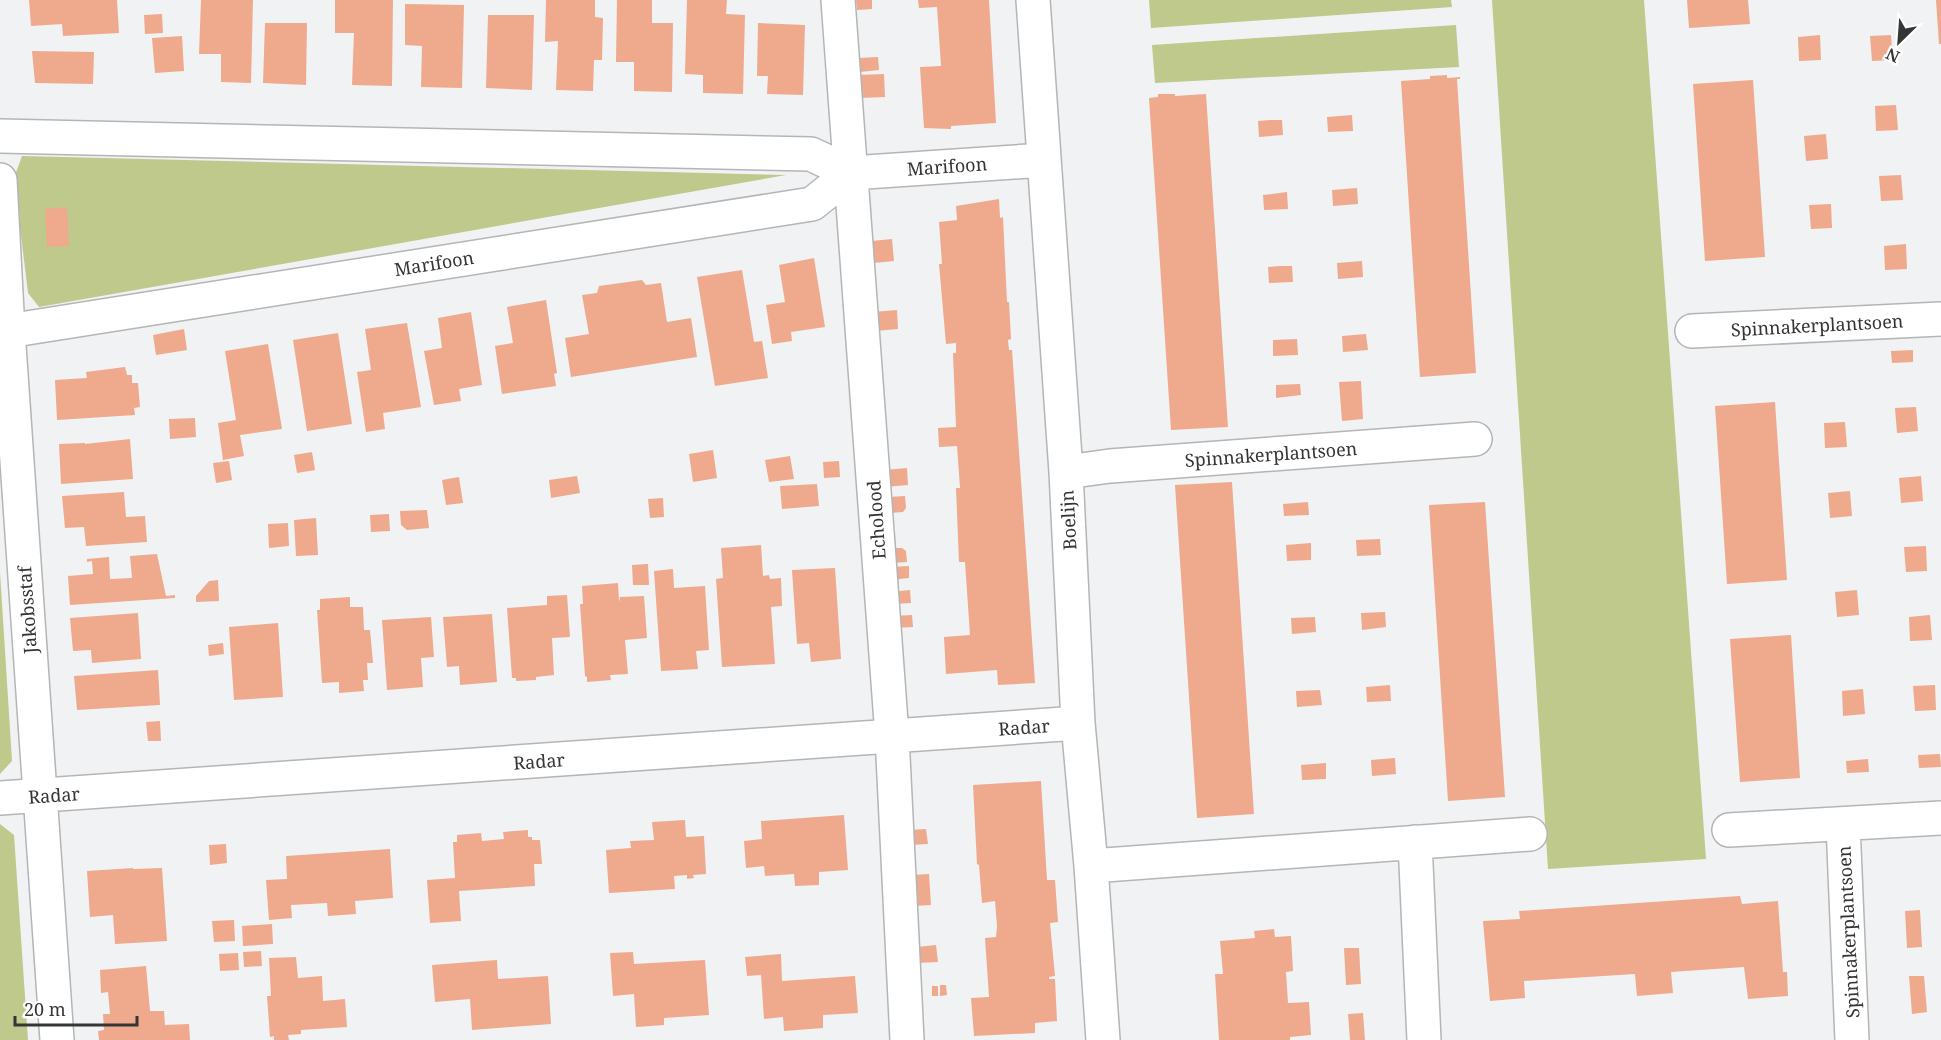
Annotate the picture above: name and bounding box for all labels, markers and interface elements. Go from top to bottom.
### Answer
north arrow [1869,12,1929,72]
text: N [1882,43,1903,68]
street label: Marifoon [906,151,988,181]
street label: Marifoon [392,245,476,281]
street label: Spinnakerplantsoen [1730,308,1904,342]
street label: Spinnakerplantsoen [1184,436,1358,472]
street label: Echolood [861,480,891,560]
street label: Boelijn [1054,489,1082,551]
street label: Jakobsstaf [12,564,42,655]
street label: Radar [997,713,1051,741]
street label: Radar [512,747,566,775]
street label: Radar [27,781,81,809]
street label: Spinnakerplantsoen [1831,845,1865,1019]
scale bar [15,989,136,1027]
text: 20 m [24,997,66,1021]

